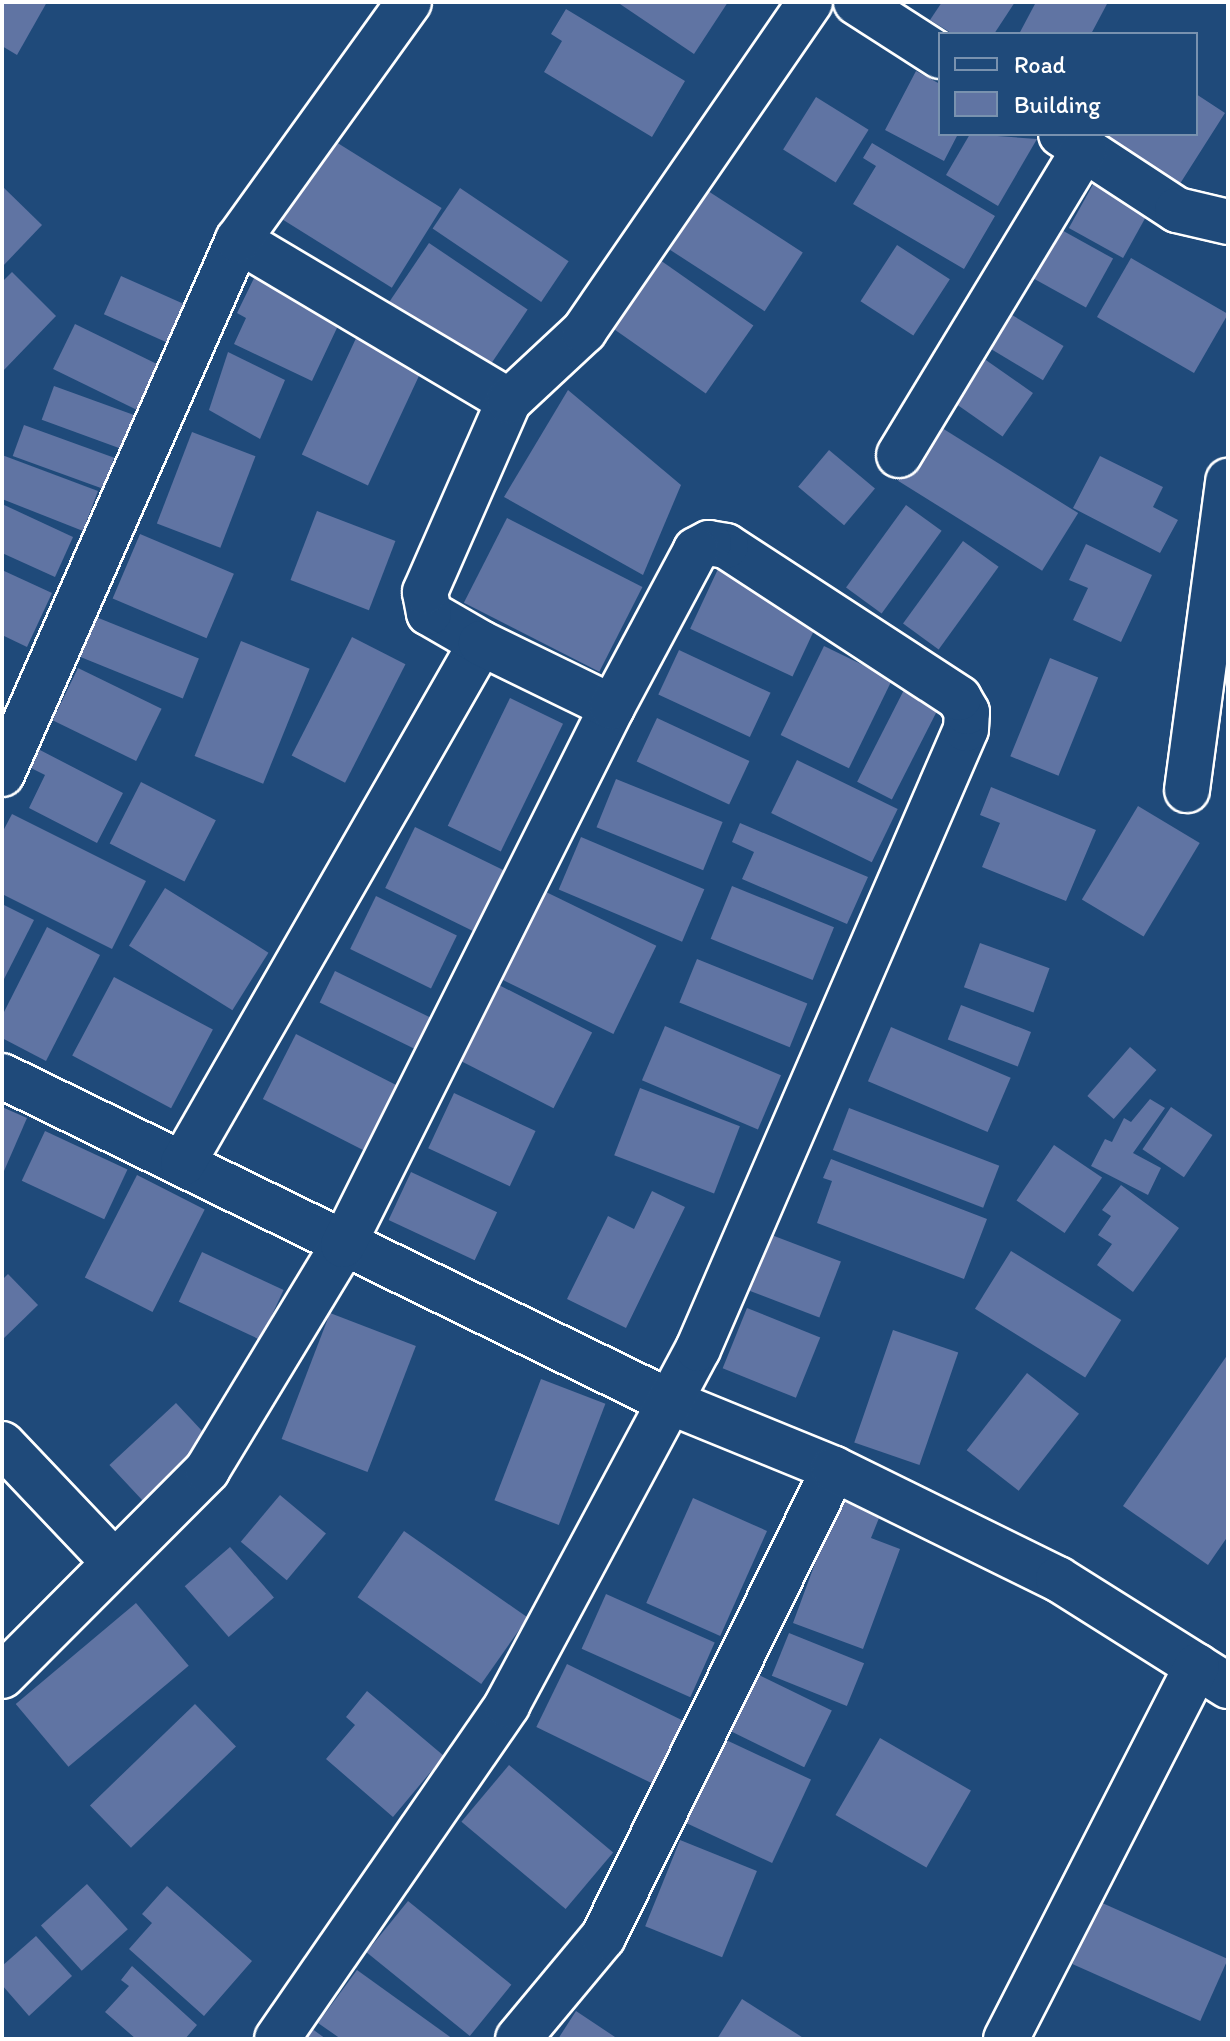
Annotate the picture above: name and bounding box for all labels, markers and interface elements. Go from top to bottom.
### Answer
legend [938,32,1198,136]
text: Road [1014,50,1066,79]
text: Building [1014,90,1101,119]

